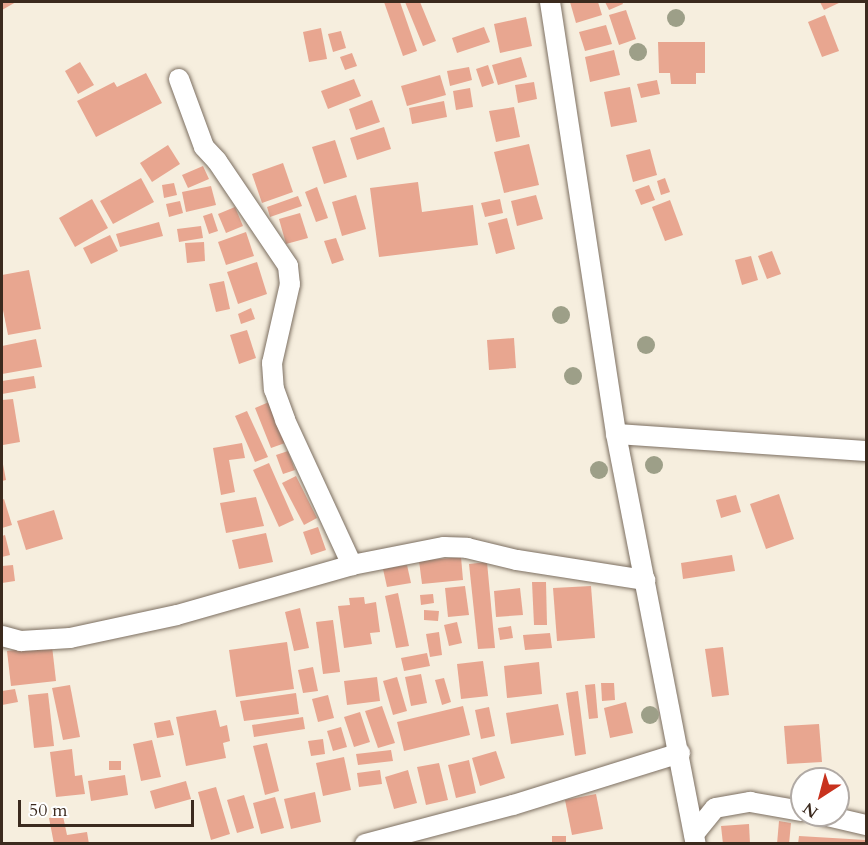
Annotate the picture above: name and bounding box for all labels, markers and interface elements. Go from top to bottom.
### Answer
north arrow [790,767,850,827]
scale bar [21,788,196,826]
text: N [799,797,823,823]
text: 50 m [29,798,68,823]

